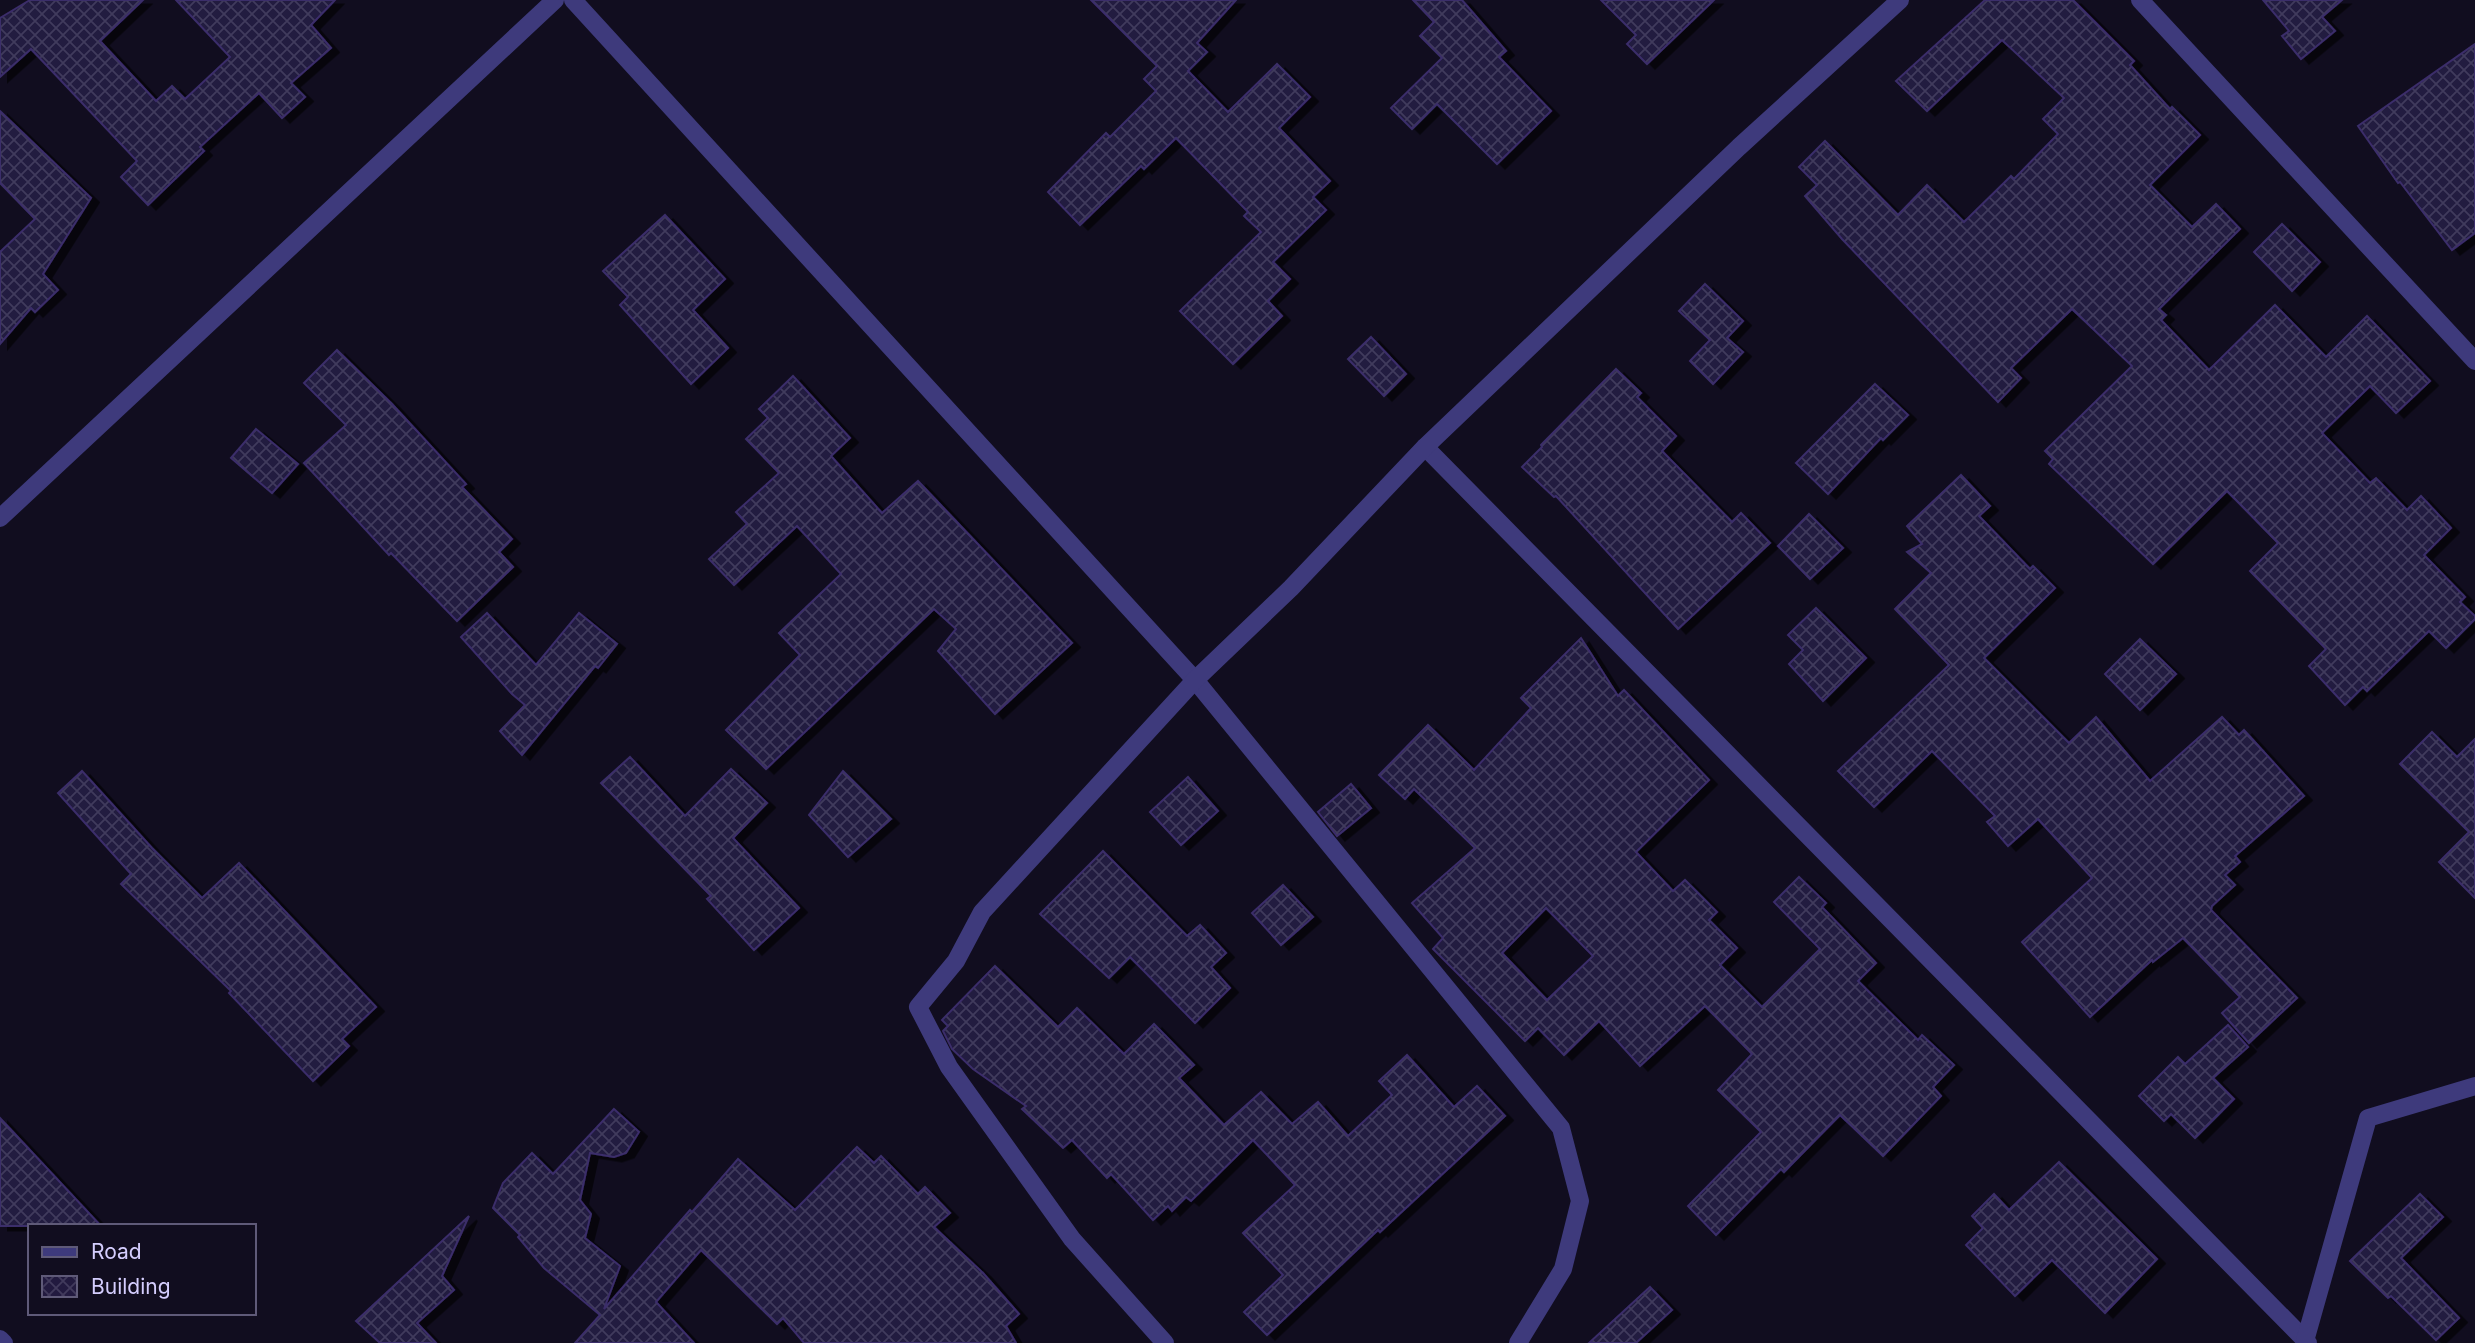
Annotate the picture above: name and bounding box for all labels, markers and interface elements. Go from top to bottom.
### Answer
legend [28,1224,256,1315]
text: Road [91,1239,142,1264]
text: Building [91,1274,171,1299]

